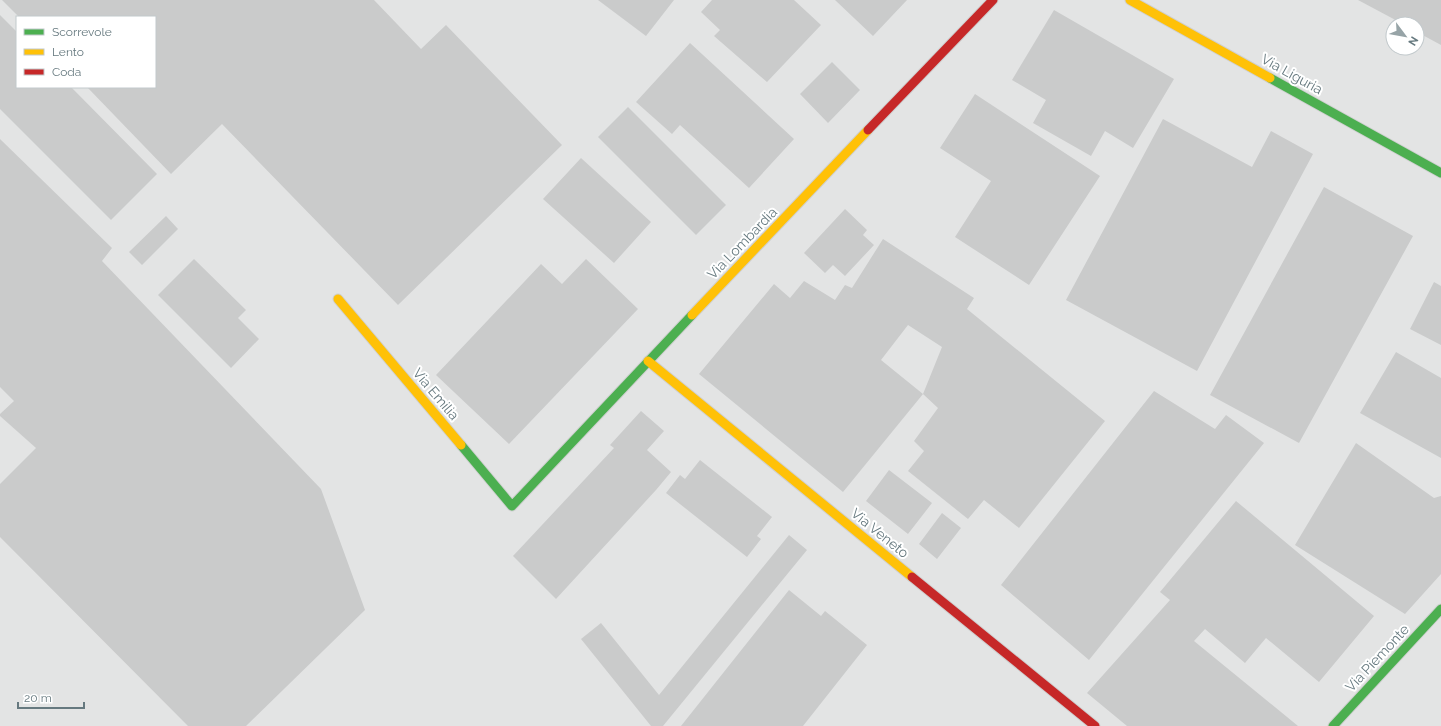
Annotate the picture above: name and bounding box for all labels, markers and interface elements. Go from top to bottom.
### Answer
legend [16,16,156,88]
north arrow [1385,16,1425,56]
text: Scorrevole [52,25,112,39]
text: N [1405,34,1421,48]
text: Lento [52,45,84,59]
street label: Via Liguria [1259,51,1325,97]
text: Coda [52,65,81,79]
street label: Via Lombardia [704,204,780,282]
street label: Via Emilia [410,365,462,423]
street label: Via Veneto [848,505,912,561]
street label: Via Piemonte [1342,621,1412,695]
scale bar [18,684,84,710]
text: 20 m [24,691,52,705]

